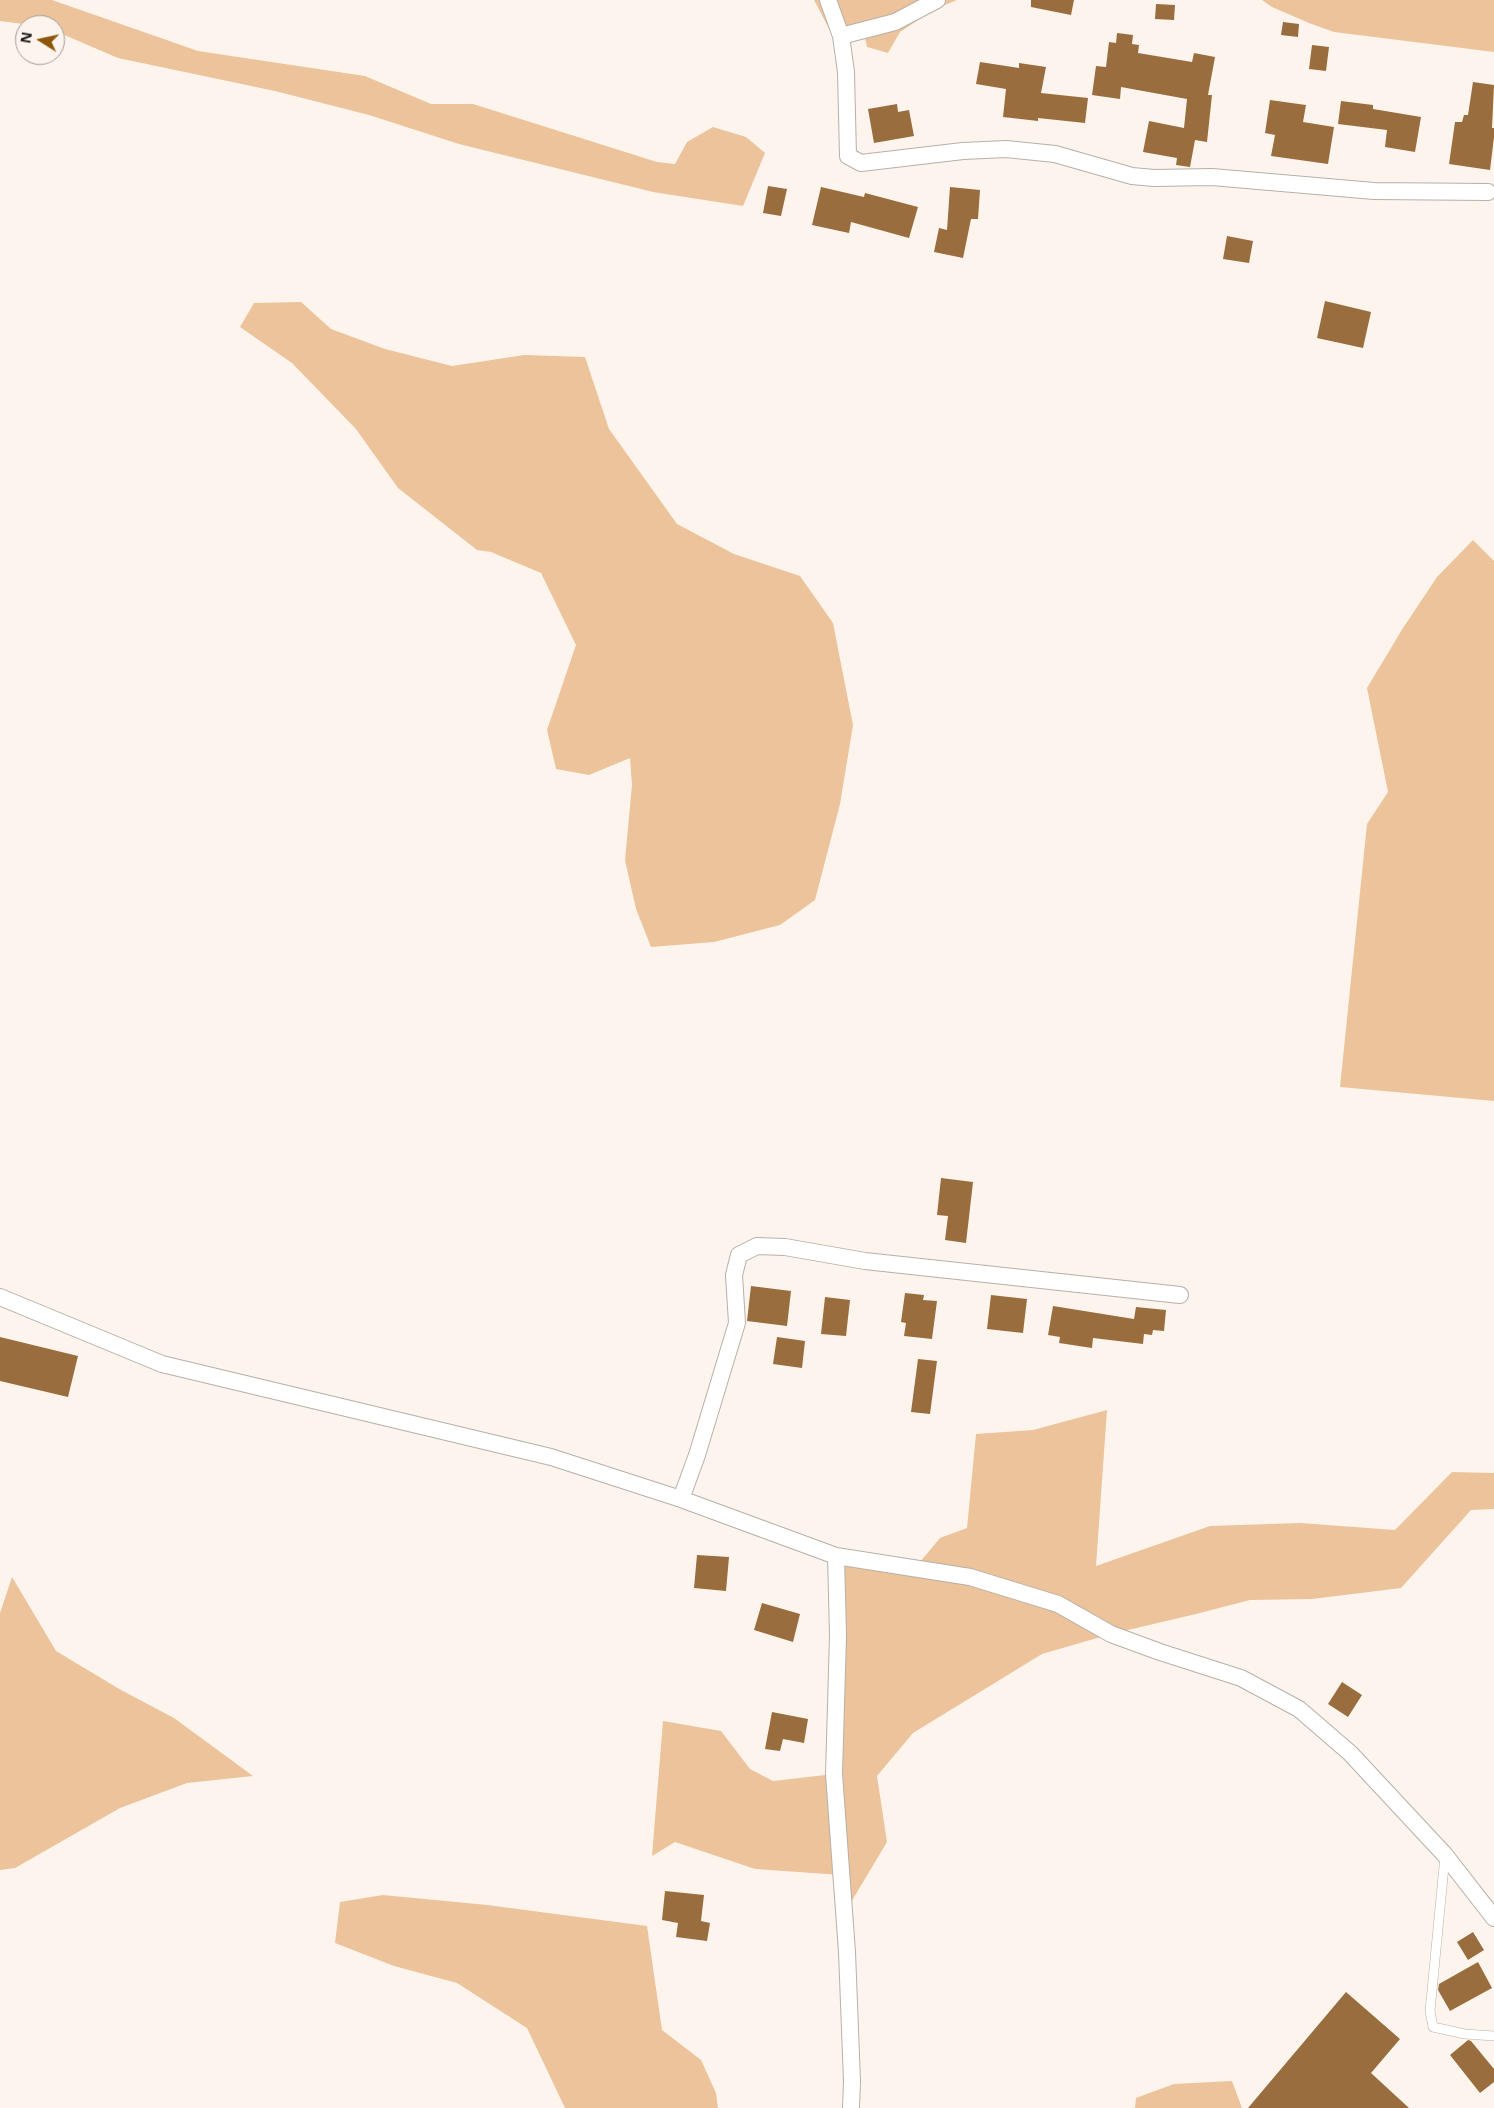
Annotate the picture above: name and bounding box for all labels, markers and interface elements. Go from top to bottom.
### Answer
north arrow [15,15,65,65]
text: N [15,30,36,45]

